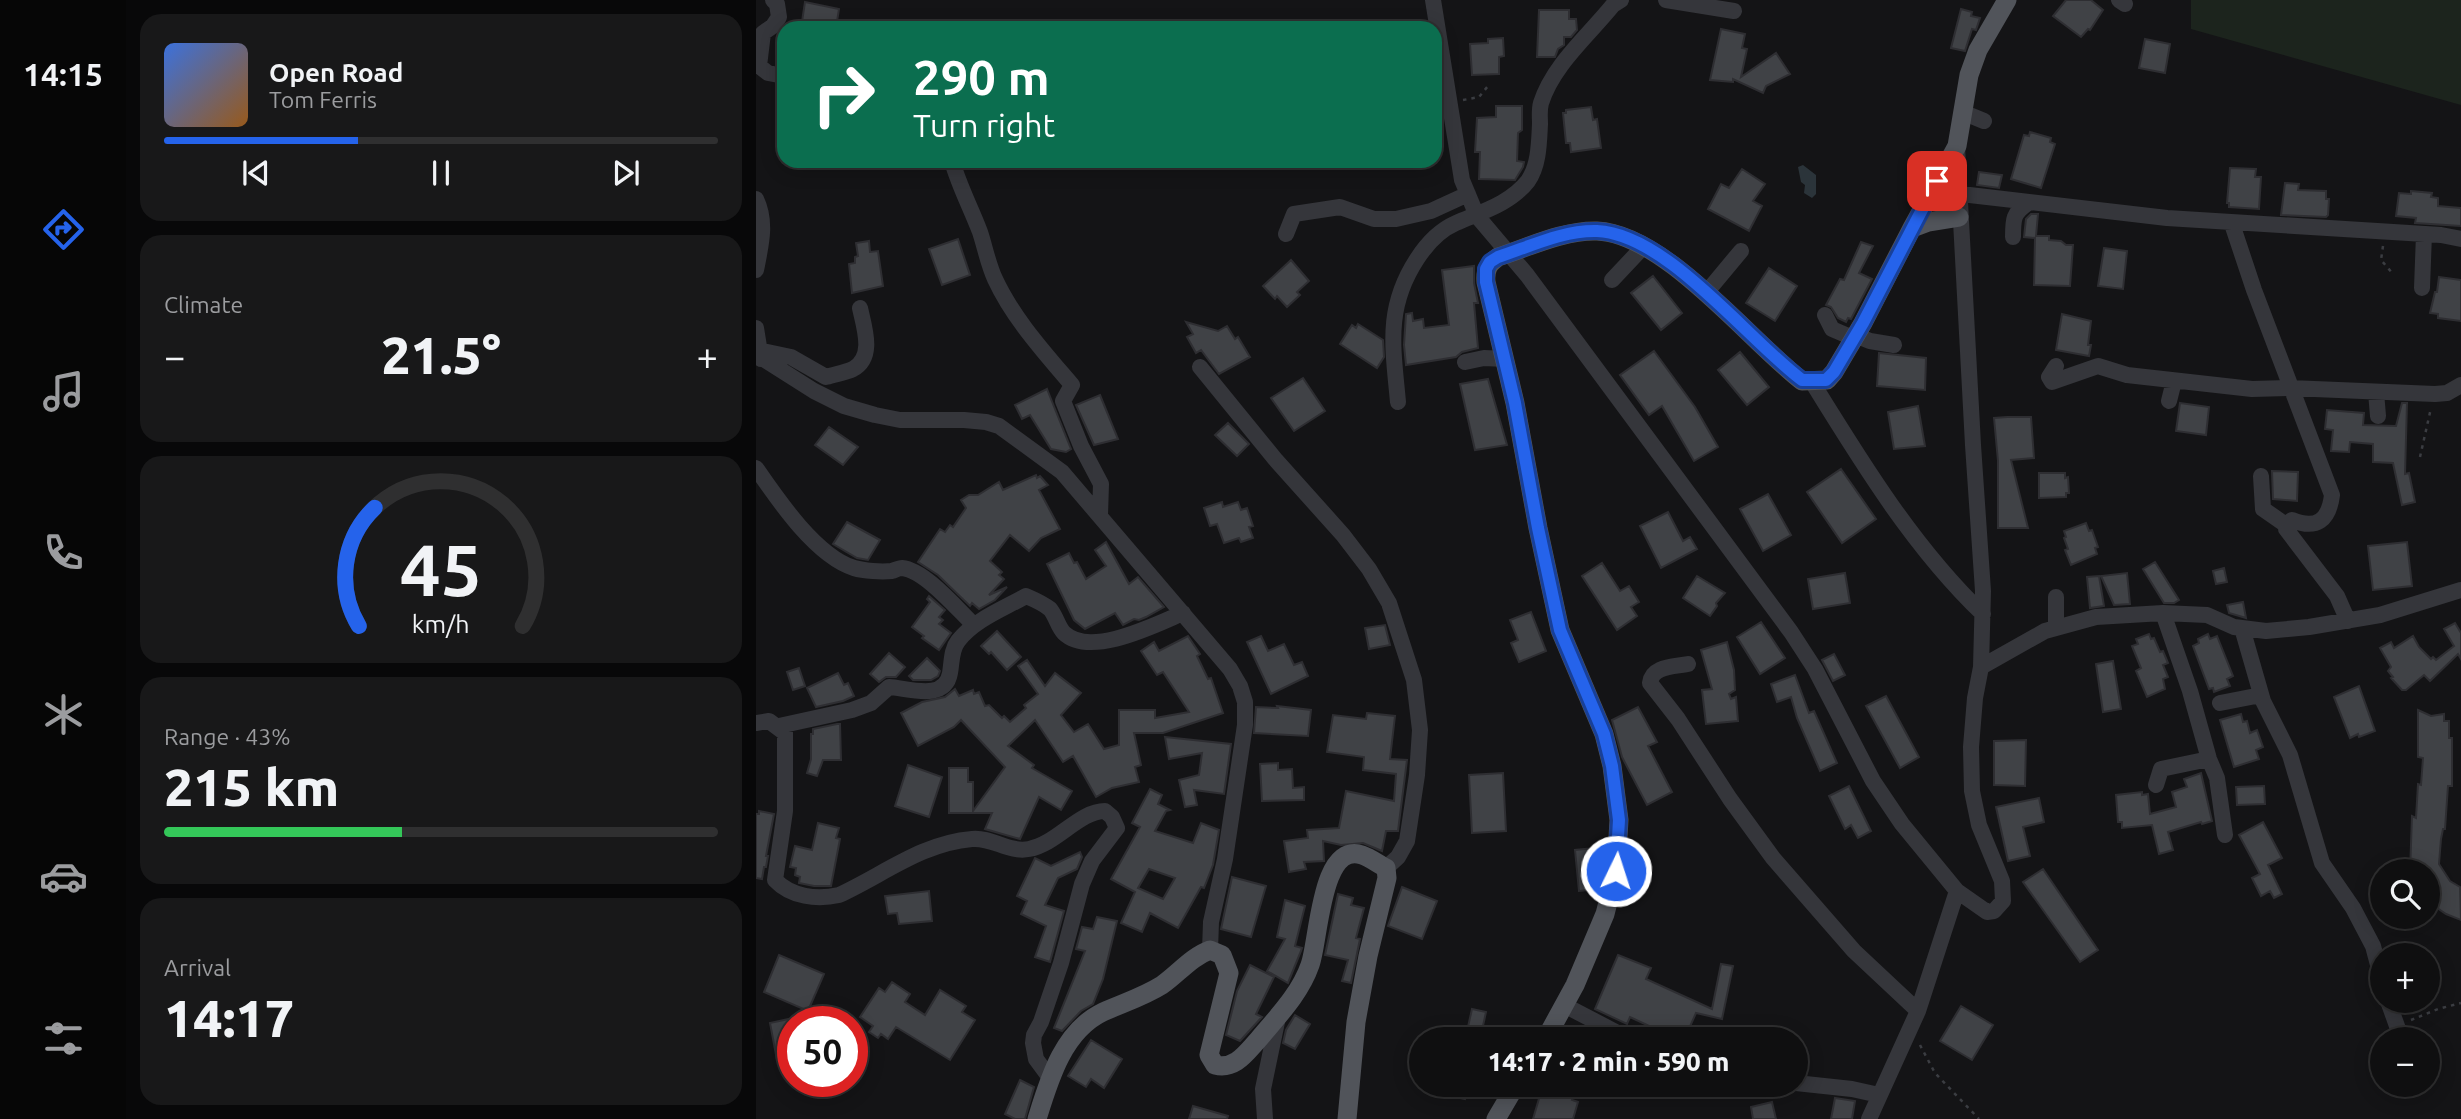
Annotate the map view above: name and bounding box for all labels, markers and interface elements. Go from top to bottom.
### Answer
icon: right [798,49,889,140]
text: 290 m [913,49,1050,104]
text: 14:15 [23,56,103,92]
text: Open Road [269,58,403,87]
text: Tom Ferris [269,87,377,112]
text: Turn right [913,107,1055,143]
pin [1907,151,1967,211]
icon: previous [237,154,275,192]
icon: pause [422,154,460,192]
icon: next [607,154,645,192]
icon: arrive [1918,162,1956,200]
icon: directions [39,205,88,254]
text: Climate [164,292,243,317]
text: 21.5° [381,326,501,384]
text: − [164,335,185,377]
text: + [697,335,718,377]
icon: music [39,367,88,416]
icon: phone [39,528,88,577]
text: 45 [400,528,482,610]
text: km/h [412,609,470,637]
icon: climate [39,690,88,739]
text: Range · 43% [164,724,291,749]
text: 215 km [164,758,339,816]
position arrow [1579,834,1653,908]
icon: car [39,852,88,901]
map controls [2370,859,2440,1097]
button: search [2370,859,2440,929]
button: + [2370,943,2440,1013]
text: Arrival [164,955,231,980]
text: 14:17 [164,989,294,1047]
speed limit sign: 50 [777,1006,868,1097]
icon: filters [39,1014,88,1063]
button: − [2370,1027,2440,1097]
text: 14:17 · 2 min · 590 m [1488,1047,1729,1076]

